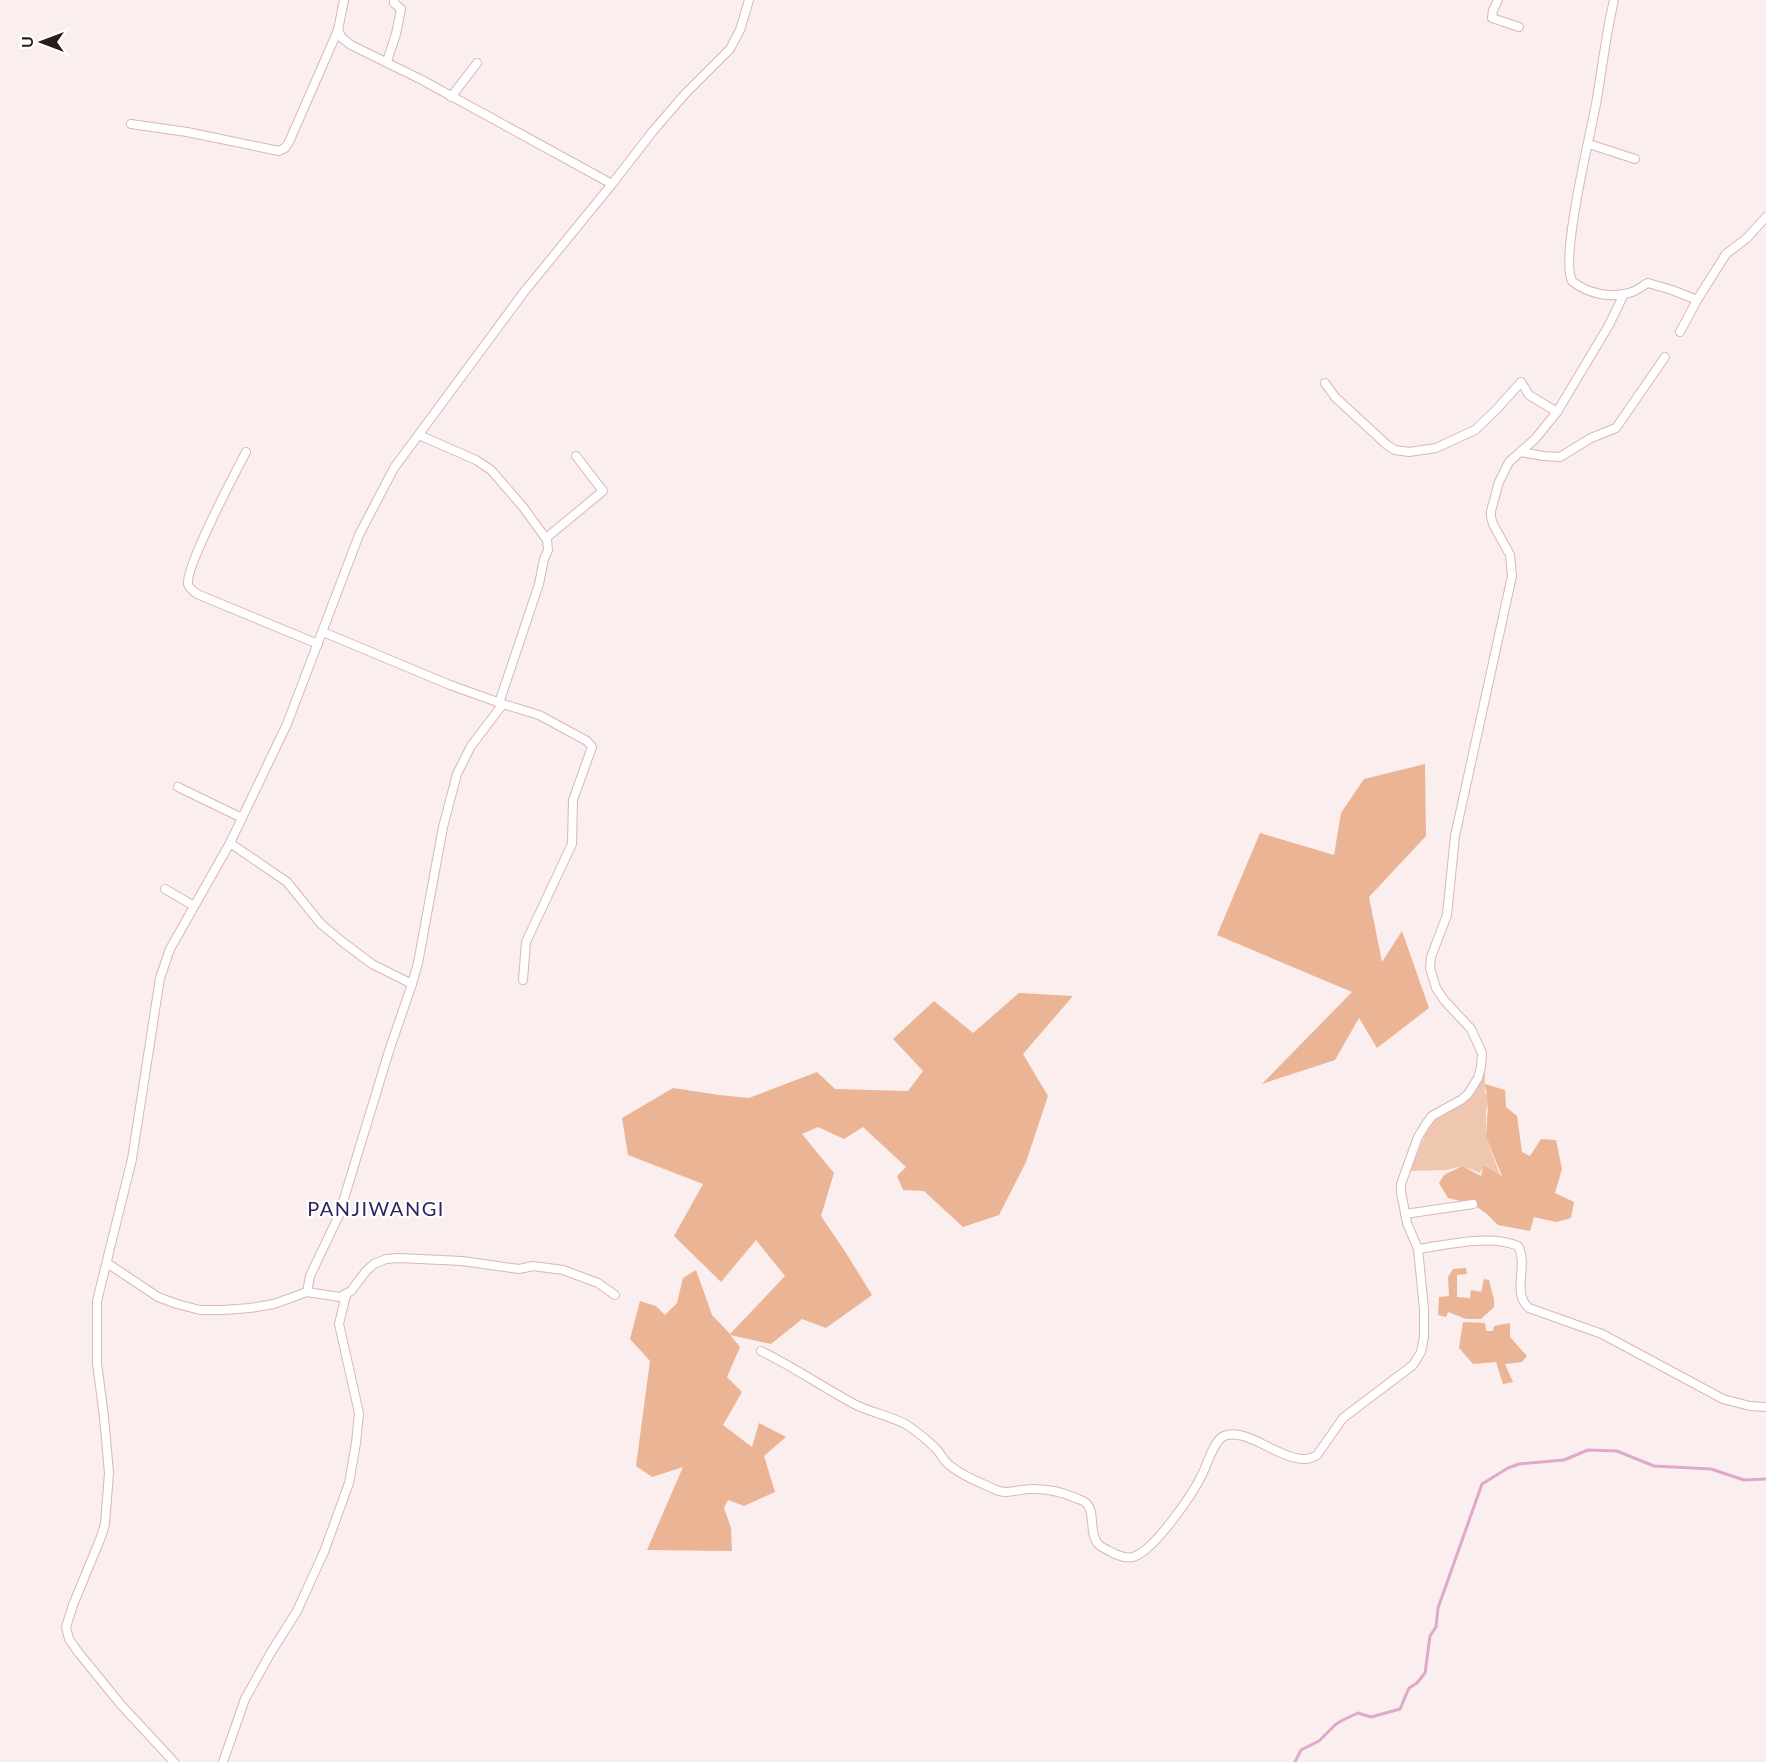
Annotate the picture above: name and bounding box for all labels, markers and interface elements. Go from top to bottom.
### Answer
north arrow [12,12,72,72]
text: U [17,36,36,48]
district label: PANJIWANGI [307,1196,445,1220]

